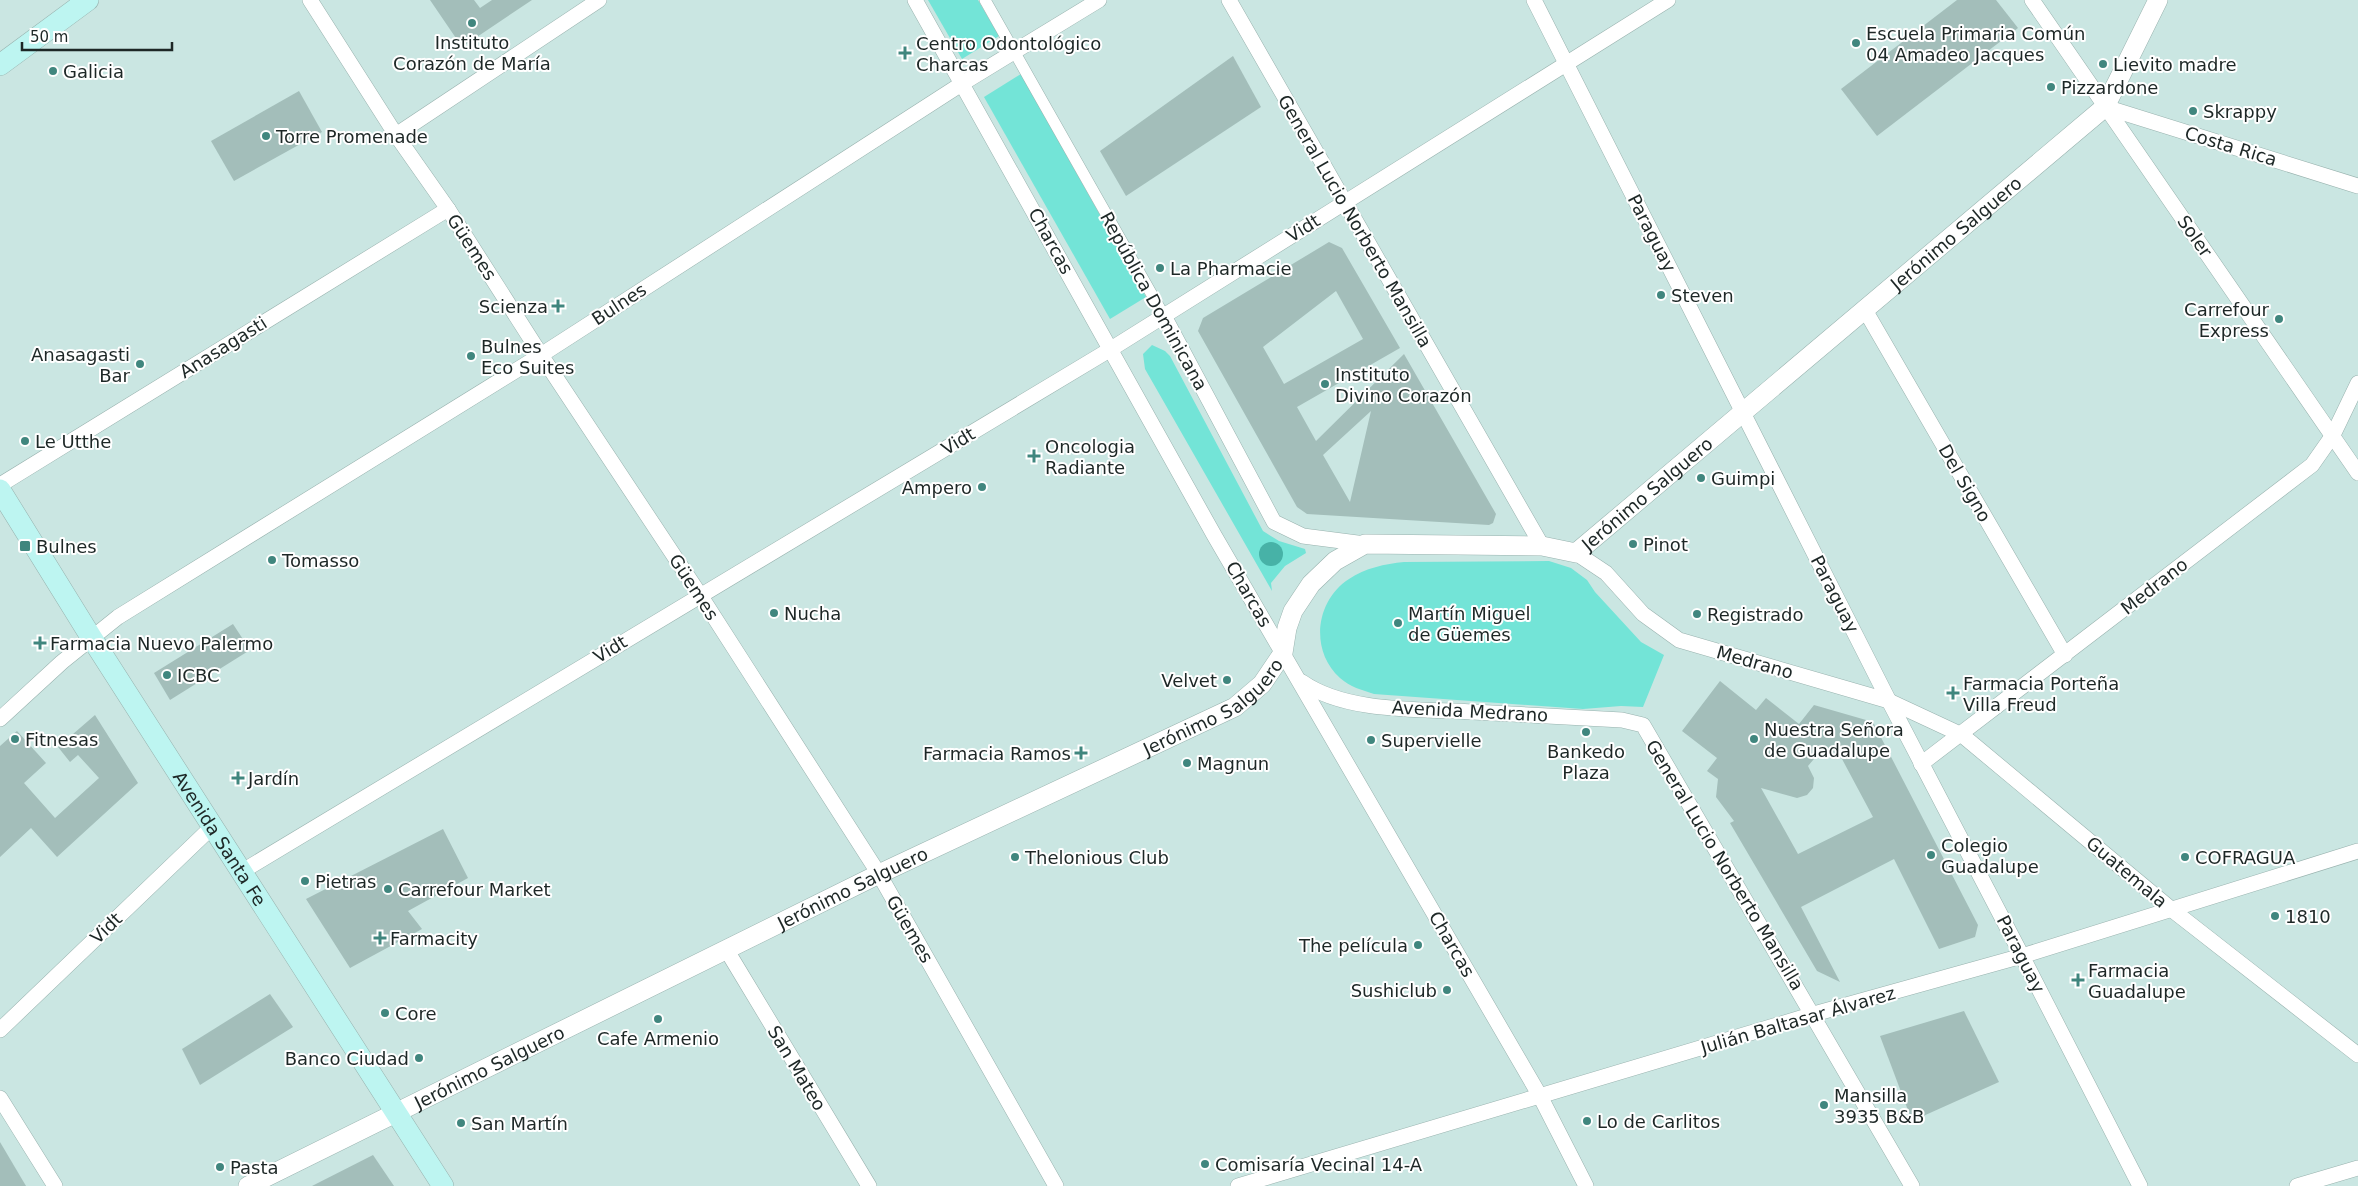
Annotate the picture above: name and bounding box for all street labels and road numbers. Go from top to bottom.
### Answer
street label: General Lucio Norberto Mansilla [1274,91,1436,351]
street label: Costa Rica [2182,122,2280,170]
street label: Jerónimo Salguero [1885,172,2025,295]
street label: Paraguay [1624,191,1681,276]
street label: Charcas [1024,204,1078,278]
street label: República Dominicana [1096,208,1212,394]
street label: Güemes [443,210,501,284]
street label: Vidt [1282,210,1324,246]
street label: Soler [2173,211,2217,261]
street label: Bulnes [588,279,650,329]
street label: Anasagasti [175,312,271,382]
street label: Vidt [937,423,979,459]
street label: Jerónimo Salguero [1576,432,1717,555]
street label: Del Signo [1934,441,1996,525]
street label: Güemes [665,550,723,624]
street label: Paraguay [1807,552,1864,637]
street label: Medrano [2116,553,2192,619]
street label: Charcas [1222,557,1276,631]
street label: Vidt [589,631,631,667]
street label: Medrano [1714,641,1796,683]
street label: Jerónimo Salguero [1139,654,1287,760]
street label: Avenida Medrano [1391,696,1549,726]
street label: General Lucio Norberto Mansilla [1642,736,1808,994]
street label: Avenida Santa Fe [169,767,271,910]
street label: Guatemala [2082,832,2172,912]
street label: Jerónimo Salguero [773,842,931,934]
street label: Güemes [882,892,938,966]
street label: Charcas [1425,907,1479,981]
street label: Vidt [86,908,126,948]
street label: Paraguay [1993,912,2050,997]
street label: Julián Baltasar Álvarez [1697,982,1898,1058]
street label: Jerónimo Salguero [410,1021,568,1113]
street label: San Mateo [763,1022,831,1114]

